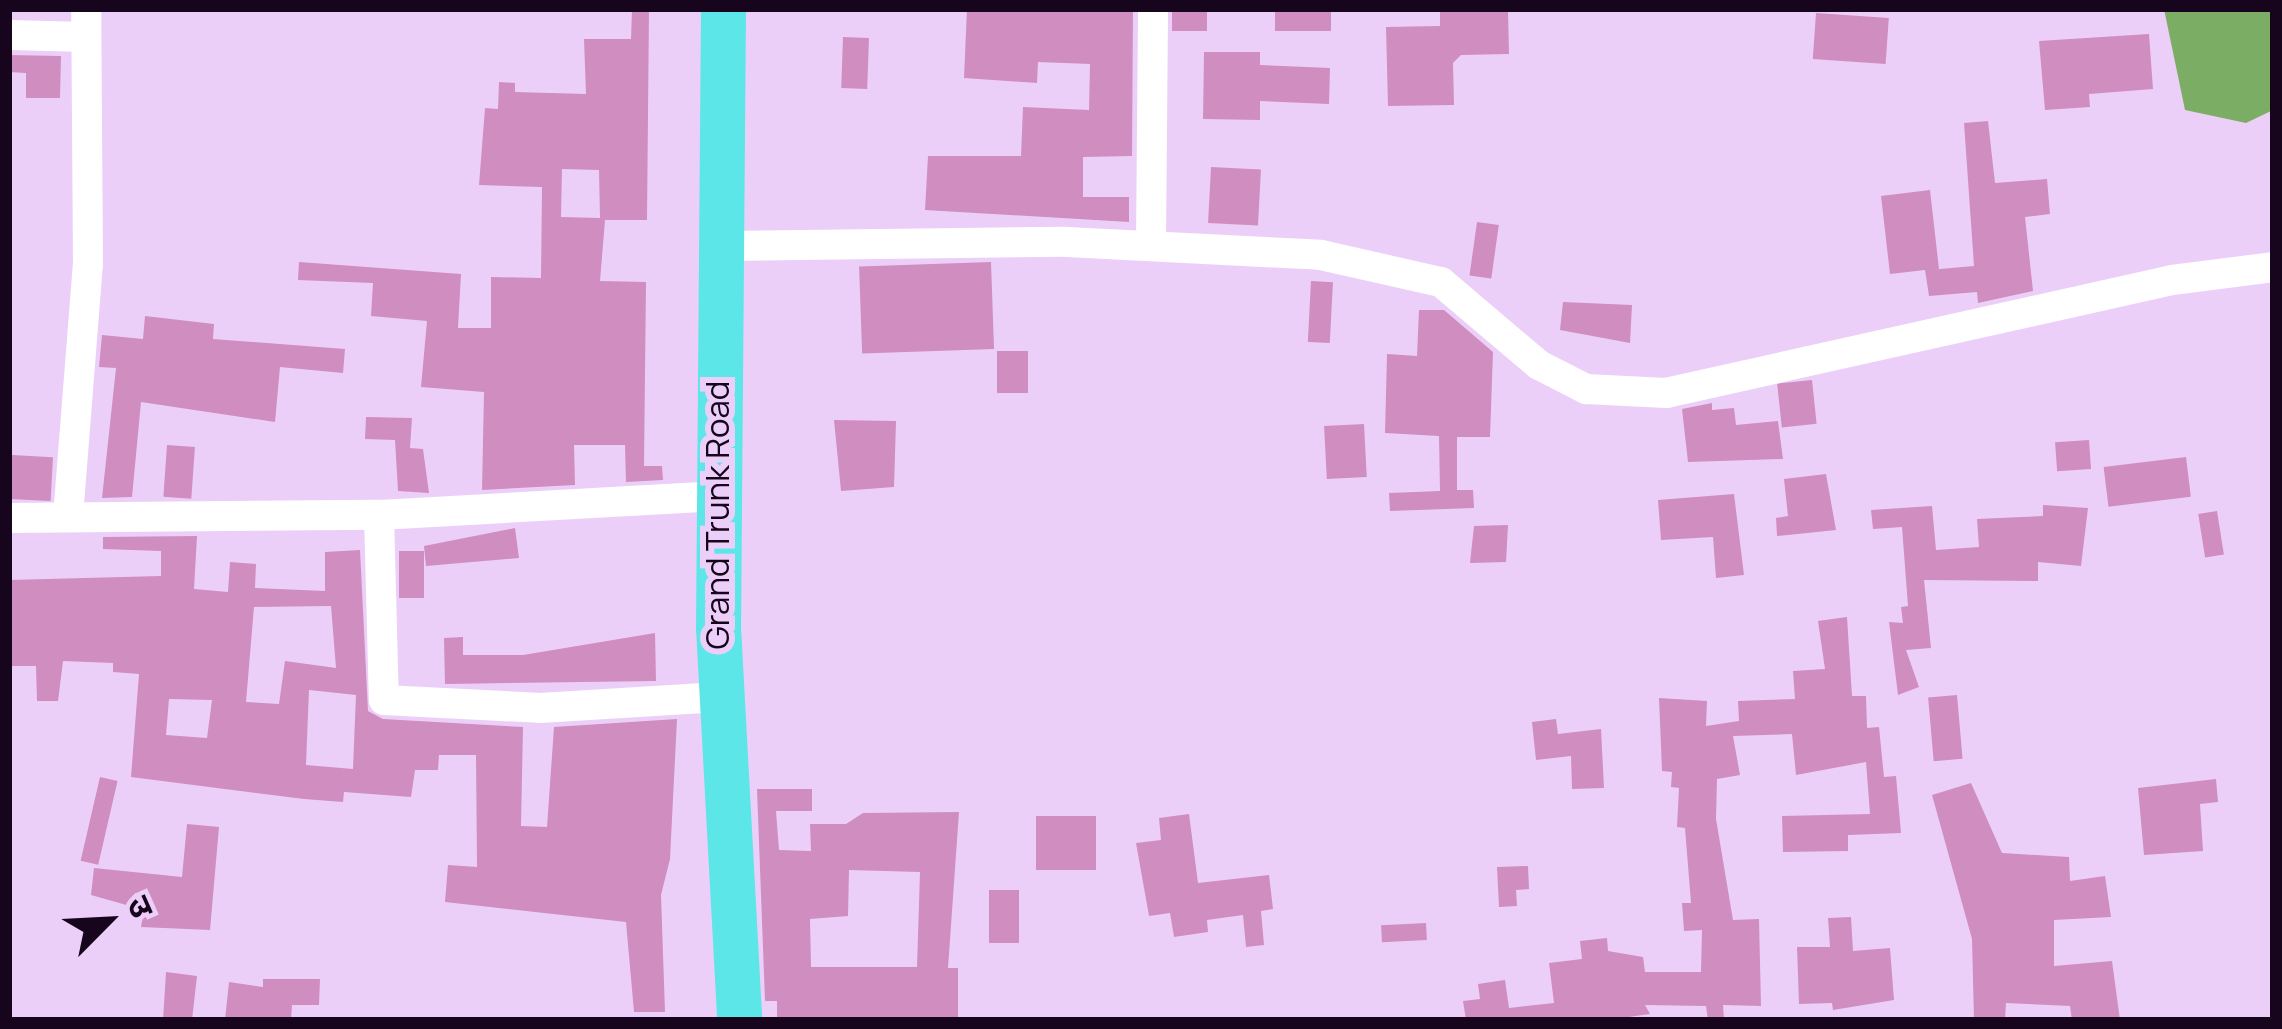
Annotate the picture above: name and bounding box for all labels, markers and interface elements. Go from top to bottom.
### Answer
street label: Grand Trunk Road [697,381,737,649]
north arrow [48,861,168,981]
text: उ [117,888,166,924]

